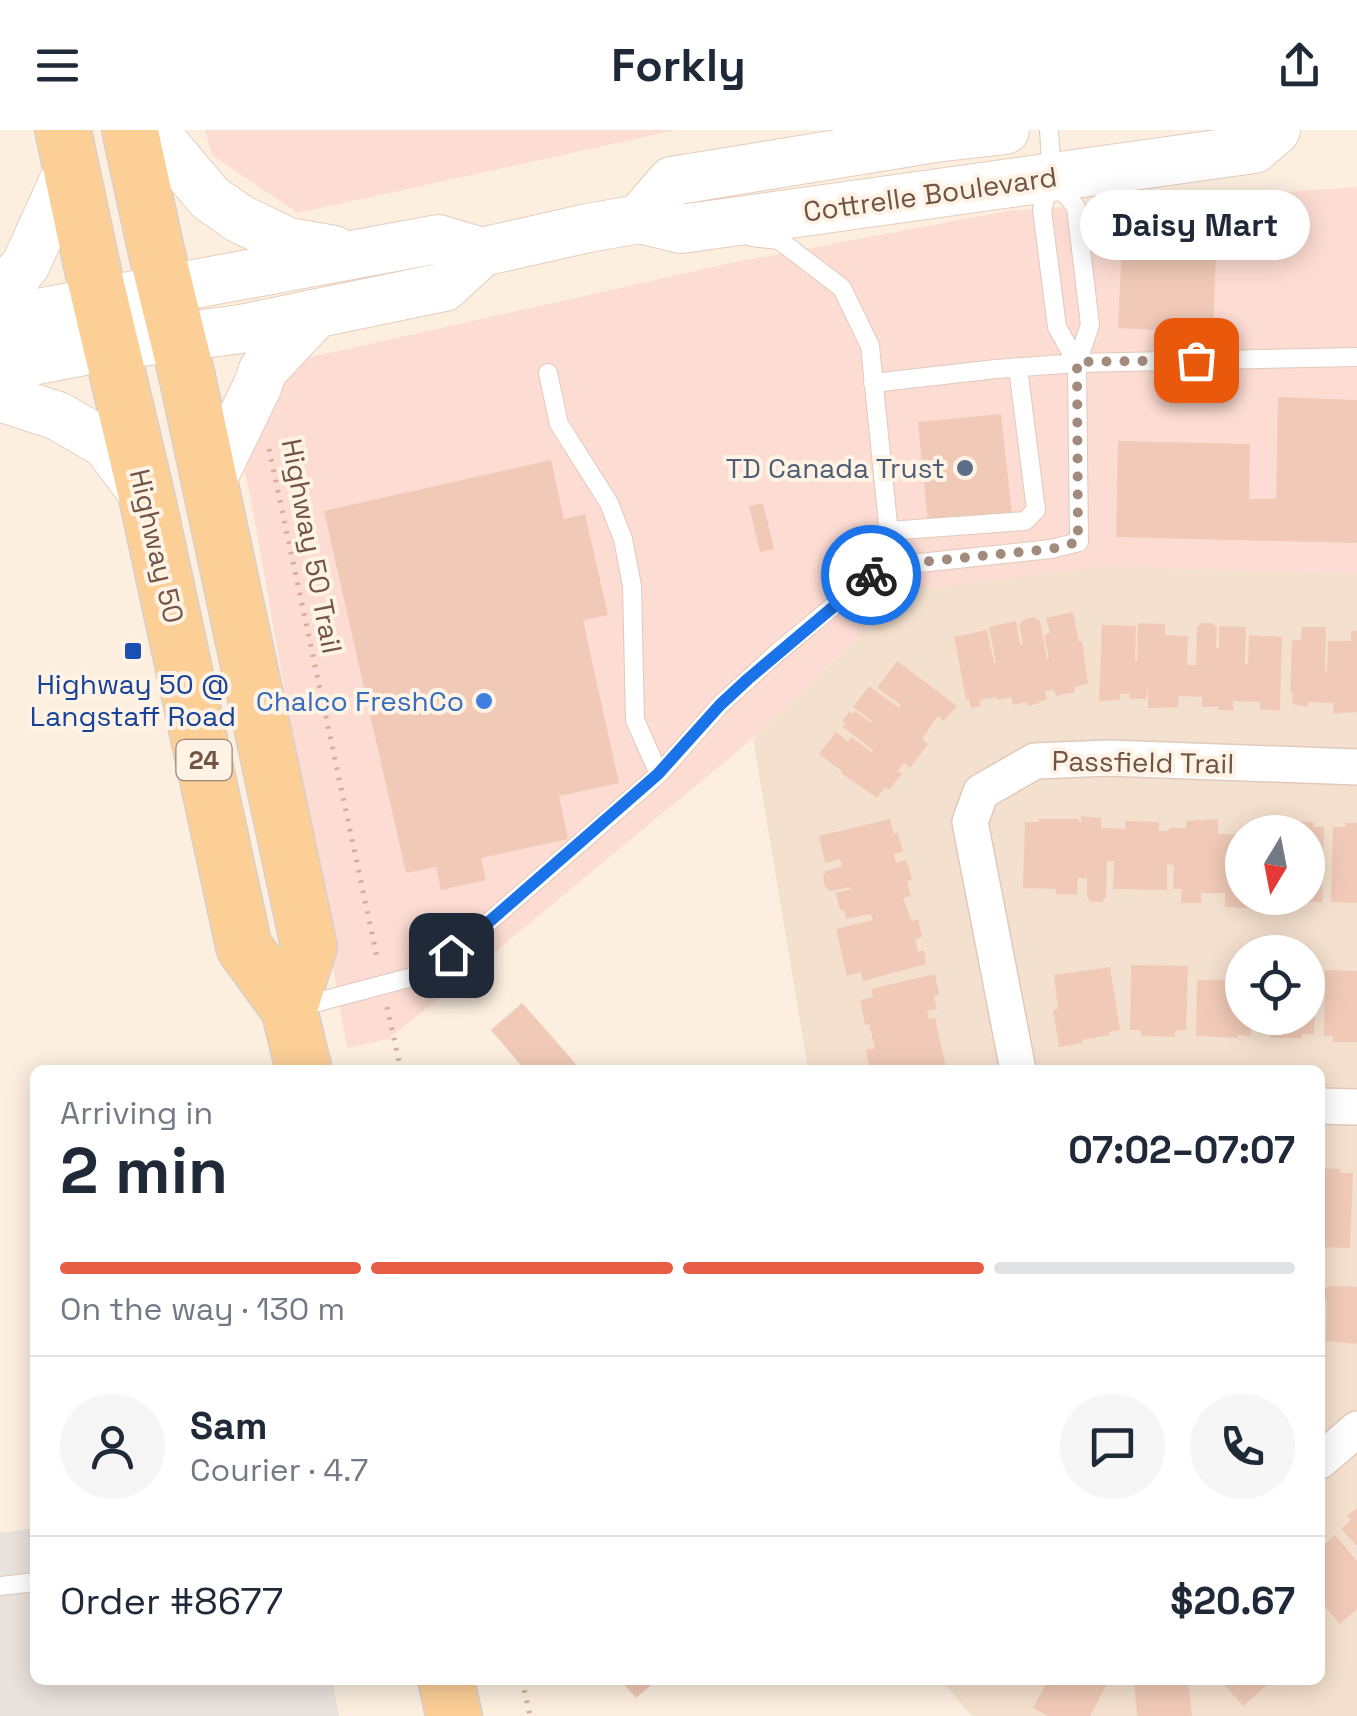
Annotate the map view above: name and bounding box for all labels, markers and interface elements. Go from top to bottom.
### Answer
text: Forkly [611,37,746,94]
icon: menu [30,38,85,93]
icon: share [1272,38,1327,93]
street label: Cottrelle Boulevard [801,158,1059,230]
callout: Daisy Mart [1081,190,1311,260]
text: Daisy Mart [1112,205,1278,245]
pin [1154,318,1239,403]
icon: bag [1169,333,1224,388]
street label: Highway 50 Trail [274,436,350,656]
place label: TD Canada Trust [726,450,945,486]
marker: TD Canada Trust [954,457,976,479]
street label: Highway 50 [122,465,192,627]
courier [821,525,921,625]
icon: bike [844,548,899,603]
marker: Highway 50 @ Langstaff Road [122,640,144,662]
place label: Highway 50 @ Langstaff Road [30,666,236,734]
place label: Chalco FreshCo [256,683,464,719]
marker: Chalco FreshCo [473,690,495,712]
road number: 24 [176,740,232,780]
street label: Passfield Trail [1051,742,1235,782]
north arrow [1225,815,1325,915]
map controls [1225,815,1325,1035]
pin [409,913,494,998]
icon: home [424,928,479,983]
button: locate [1225,935,1325,1035]
text: Arriving in [60,1093,213,1133]
text: 07:02–07:07 [1068,1126,1295,1174]
text: 2 min [60,1129,228,1212]
text: On the way · 130 m [60,1289,345,1329]
button: person [60,1394,165,1499]
button: chat [1060,1394,1165,1499]
button: phone [1190,1394,1295,1499]
text: Sam [190,1402,267,1450]
text: Courier · 4.7 [190,1450,368,1490]
text: Order #8677 [60,1577,283,1625]
text: $20.67 [1170,1577,1295,1625]

